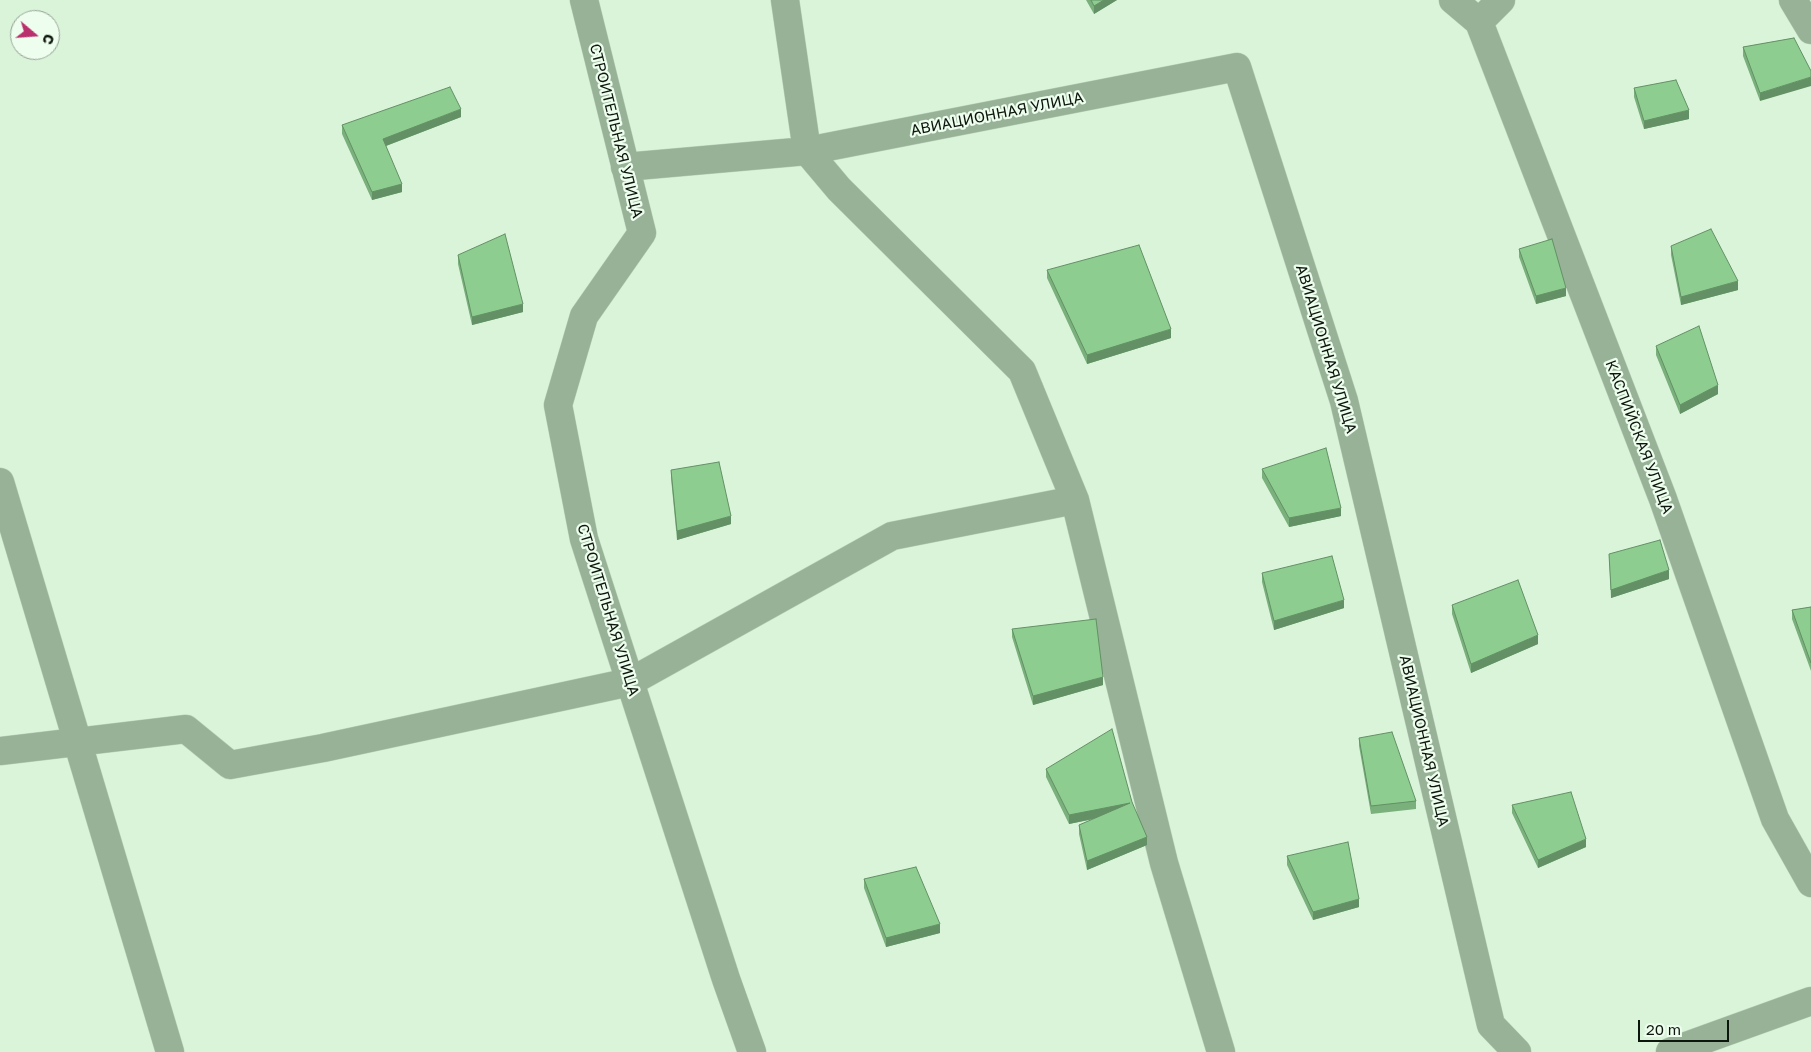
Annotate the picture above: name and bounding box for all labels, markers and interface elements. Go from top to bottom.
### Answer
north arrow [10,10,60,60]
text: С [39,32,58,47]
street label: СТРОИТЕЛЬНАЯ УЛИЦА [586,42,646,220]
street label: АВИАЦИОННАЯ УЛИЦА [909,88,1085,140]
street label: АВИАЦИОННАЯ УЛИЦА [1292,262,1360,436]
street label: КАСПИЙСКАЯ УЛИЦА [1601,358,1677,516]
street label: СТРОИТЕЛЬНАЯ УЛИЦА [573,522,643,698]
street label: АВИАЦИОННАЯ УЛИЦА [1395,653,1453,829]
scale bar [1641,1010,1732,1042]
text: 20 m [1646,1020,1681,1038]

